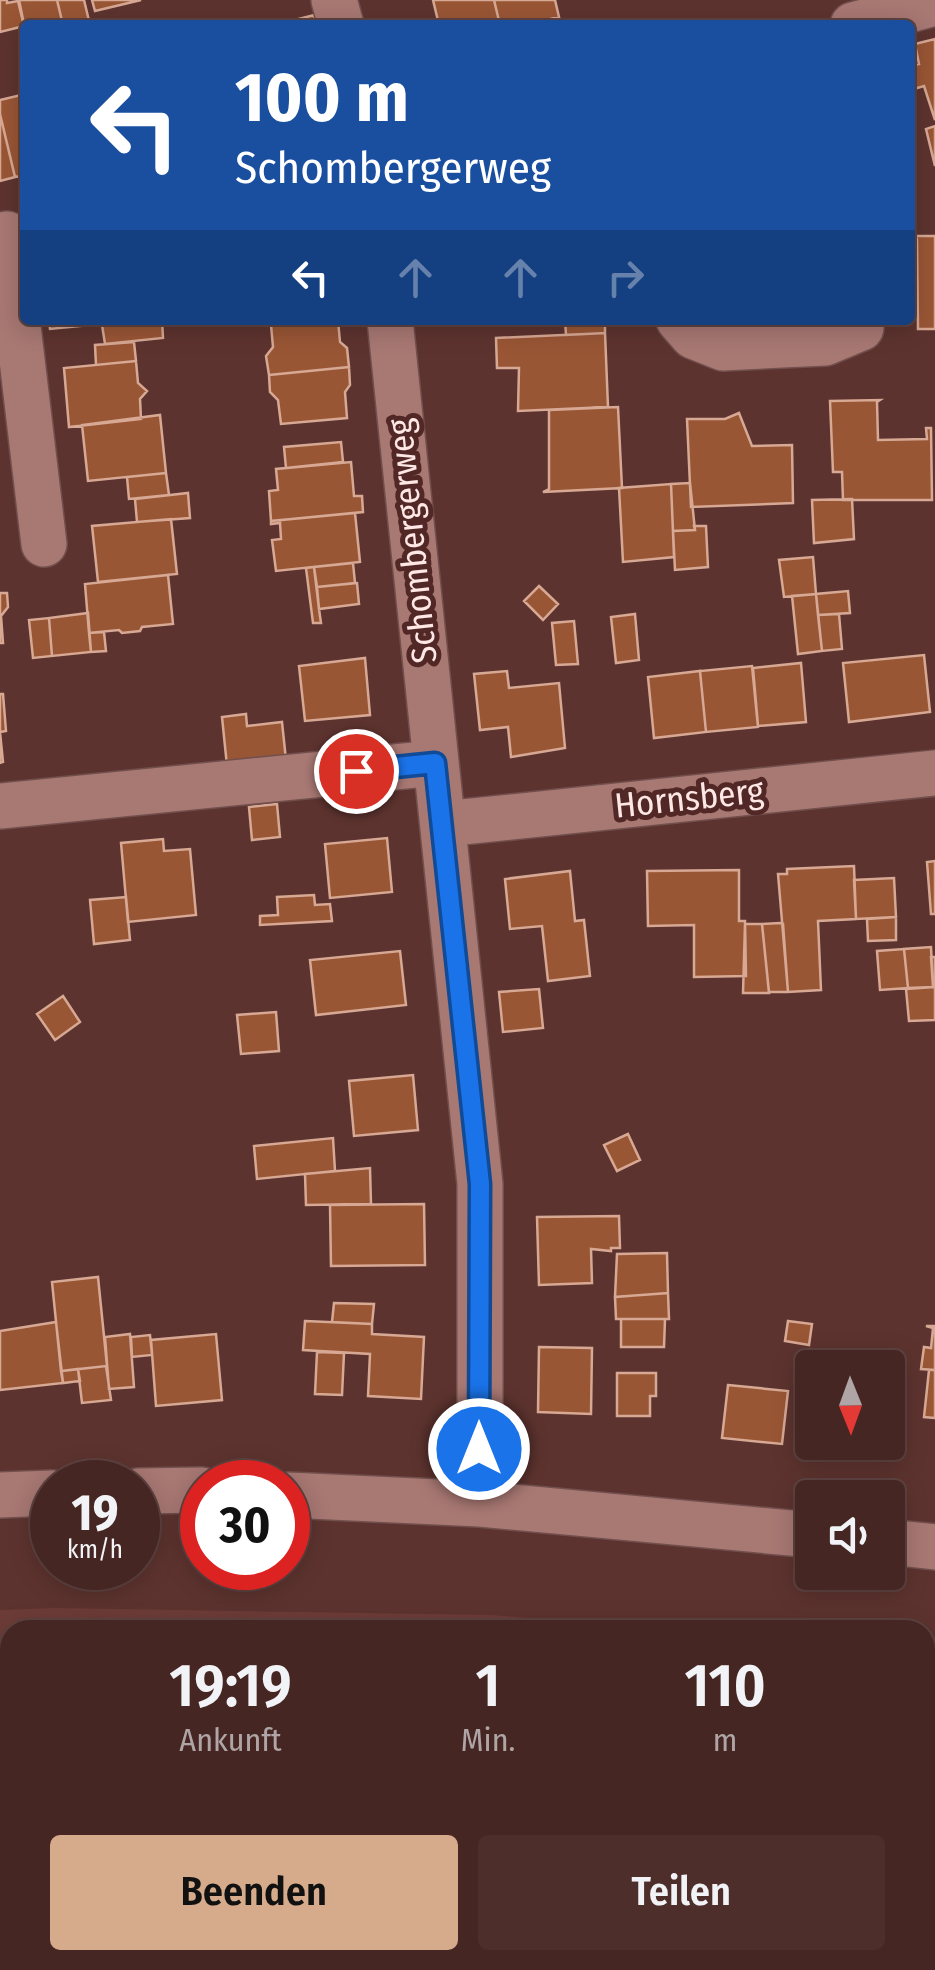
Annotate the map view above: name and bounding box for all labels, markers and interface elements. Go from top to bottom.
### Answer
text: 100 m [235,56,409,140]
icon: left [70,60,200,190]
text: Schombergerweg [235,141,551,195]
icon: left [283,250,338,305]
icon: ahead [388,250,443,305]
icon: ahead [493,250,548,305]
icon: right [598,250,653,305]
street label: Schombergerweg [378,416,446,665]
pin [314,729,399,814]
icon: arrive [329,744,384,799]
street label: Hornsberg [613,769,766,827]
north arrow [795,1350,905,1460]
map controls [795,1350,905,1590]
position arrow [427,1397,531,1501]
speed limit sign: 30 [180,1460,310,1590]
button: sound [795,1480,905,1590]
text: 19 [71,1483,118,1543]
text: km/h [67,1535,123,1565]
text: 19:19 [169,1650,292,1722]
text: 1 [476,1650,501,1722]
text: 110 [685,1650,766,1722]
text: Ankunft [179,1721,282,1759]
text: Min. [461,1721,515,1759]
text: m [713,1721,737,1759]
button: Beenden [50,1835,458,1950]
button: Teilen [478,1835,885,1950]

